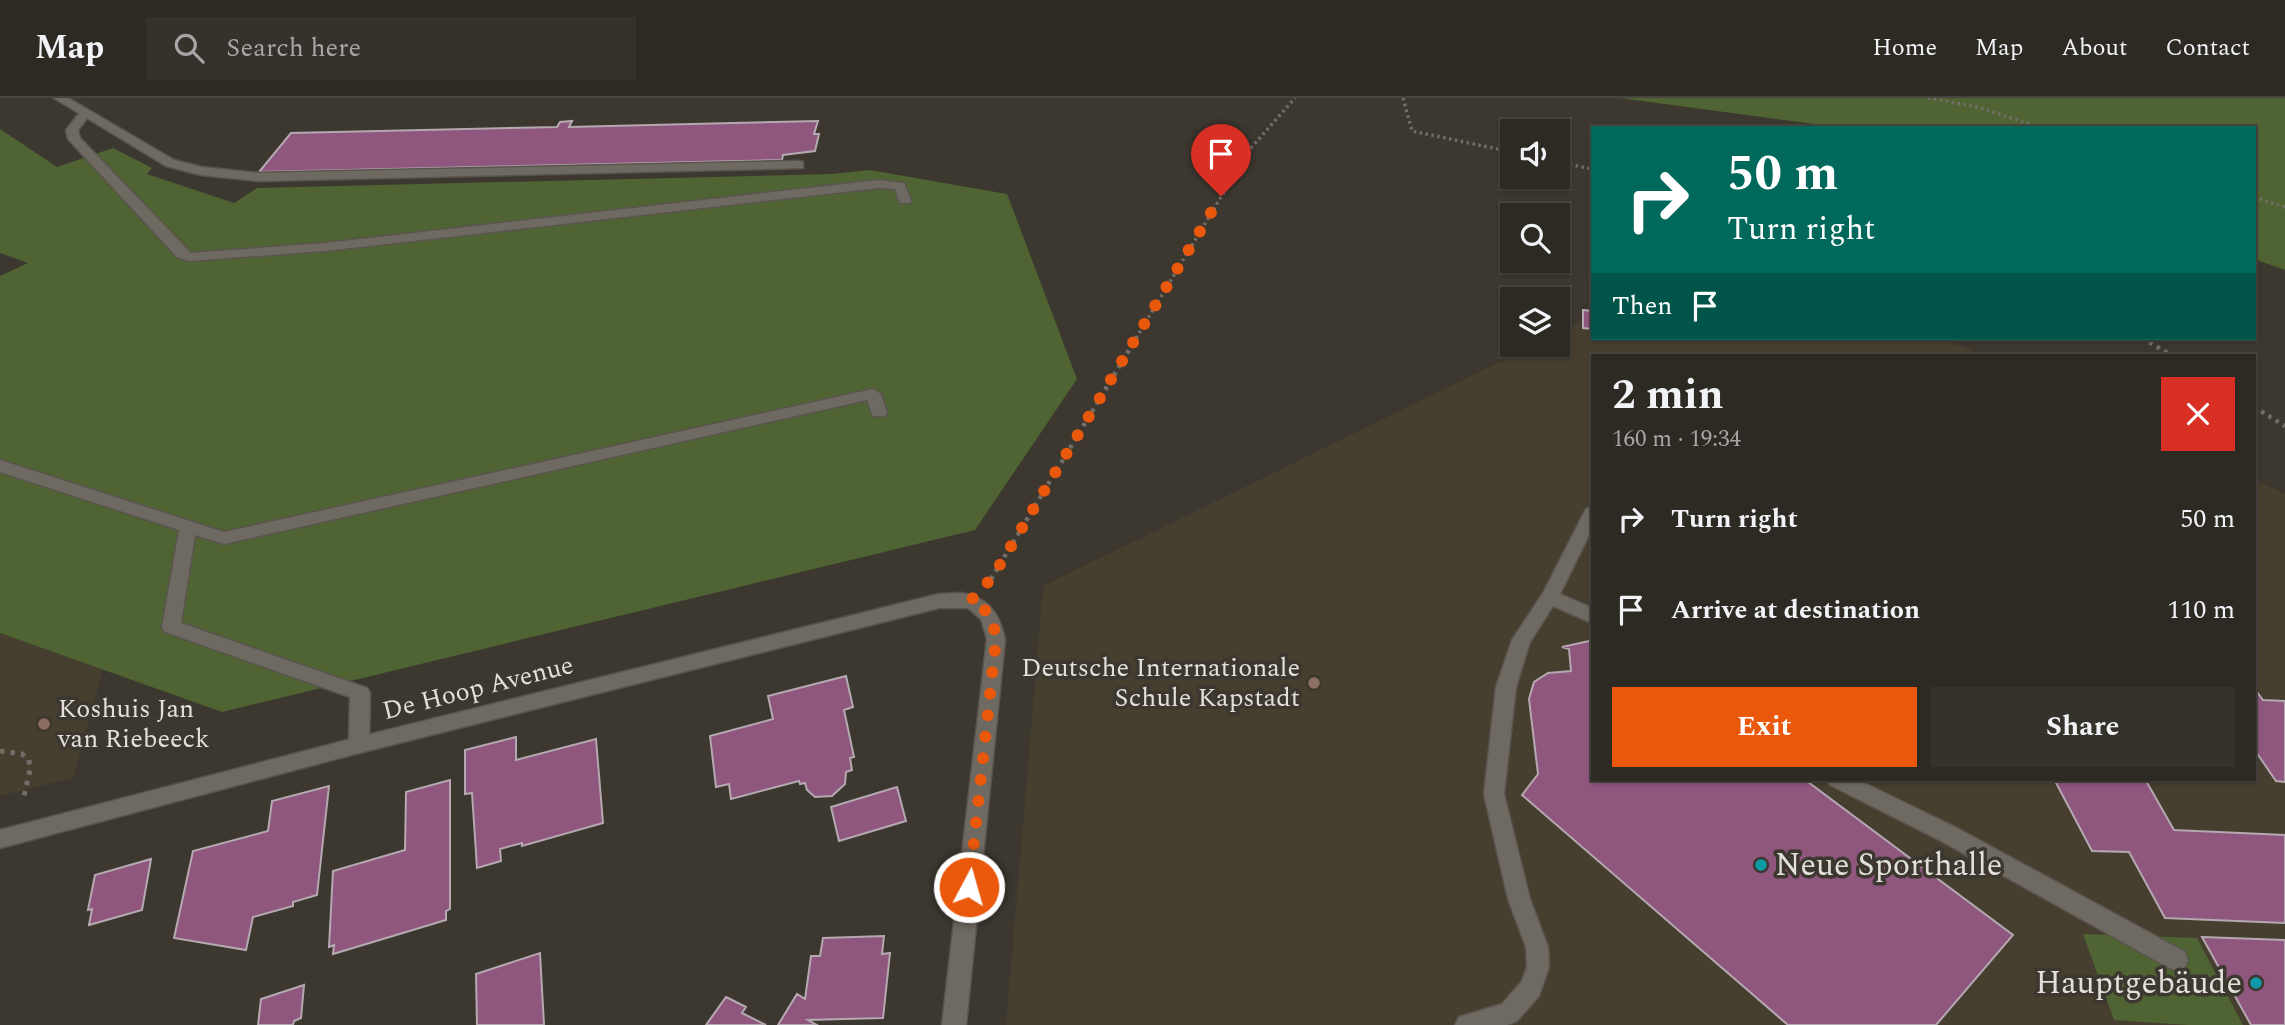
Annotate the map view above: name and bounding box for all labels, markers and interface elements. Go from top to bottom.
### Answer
search box [146,17,636,80]
text: Map [35,23,104,73]
text: Search here [226,28,361,68]
icon: search [170,29,208,67]
text: Home [1872,30,1937,66]
text: Map [1975,30,2023,66]
text: About [2061,30,2127,66]
text: Contact [2165,30,2250,66]
map controls [1500,119,1570,357]
button: sound [1500,119,1570,189]
pin [1191,124,1251,196]
icon: arrive [1202,135,1240,173]
text: 50 m [1727,137,1838,212]
icon: right [1612,154,1703,245]
button: search [1500,203,1570,273]
text: Turn right [1727,205,1875,254]
text: Then [1612,286,1672,326]
button: layers [1500,287,1570,357]
icon: arrive [1686,287,1724,325]
text: 2 min [1612,364,1724,427]
button: close [2161,377,2235,451]
text: 160 m · 19:34 [1612,422,1741,457]
text: Turn right [1671,499,1798,539]
text: 50 m [2180,499,2235,539]
icon: right [1612,500,1650,538]
text: Arrive at destination [1671,590,1920,630]
text: 110 m [2167,590,2235,630]
icon: arrive [1612,591,1650,629]
street label: De Hoop Avenue [378,645,578,731]
place label: Deutsche Internationale Schule Kapstadt [1021,648,1300,718]
marker: Deutsche Internationale Schule Kapstadt [1306,675,1322,691]
button: Exit [1612,687,1917,767]
button: Share [1931,687,2235,767]
place label: Koshuis Jan van Riebeeck [57,689,210,759]
marker: Koshuis Jan van Riebeeck [36,716,52,732]
place label: Neue Sporthalle [1775,841,2002,890]
position arrow [932,850,1006,924]
marker: Neue Sporthalle [1753,857,1769,873]
place label: Hauptgebäude [2035,959,2242,1008]
marker: Hauptgebäude [2248,975,2264,991]

